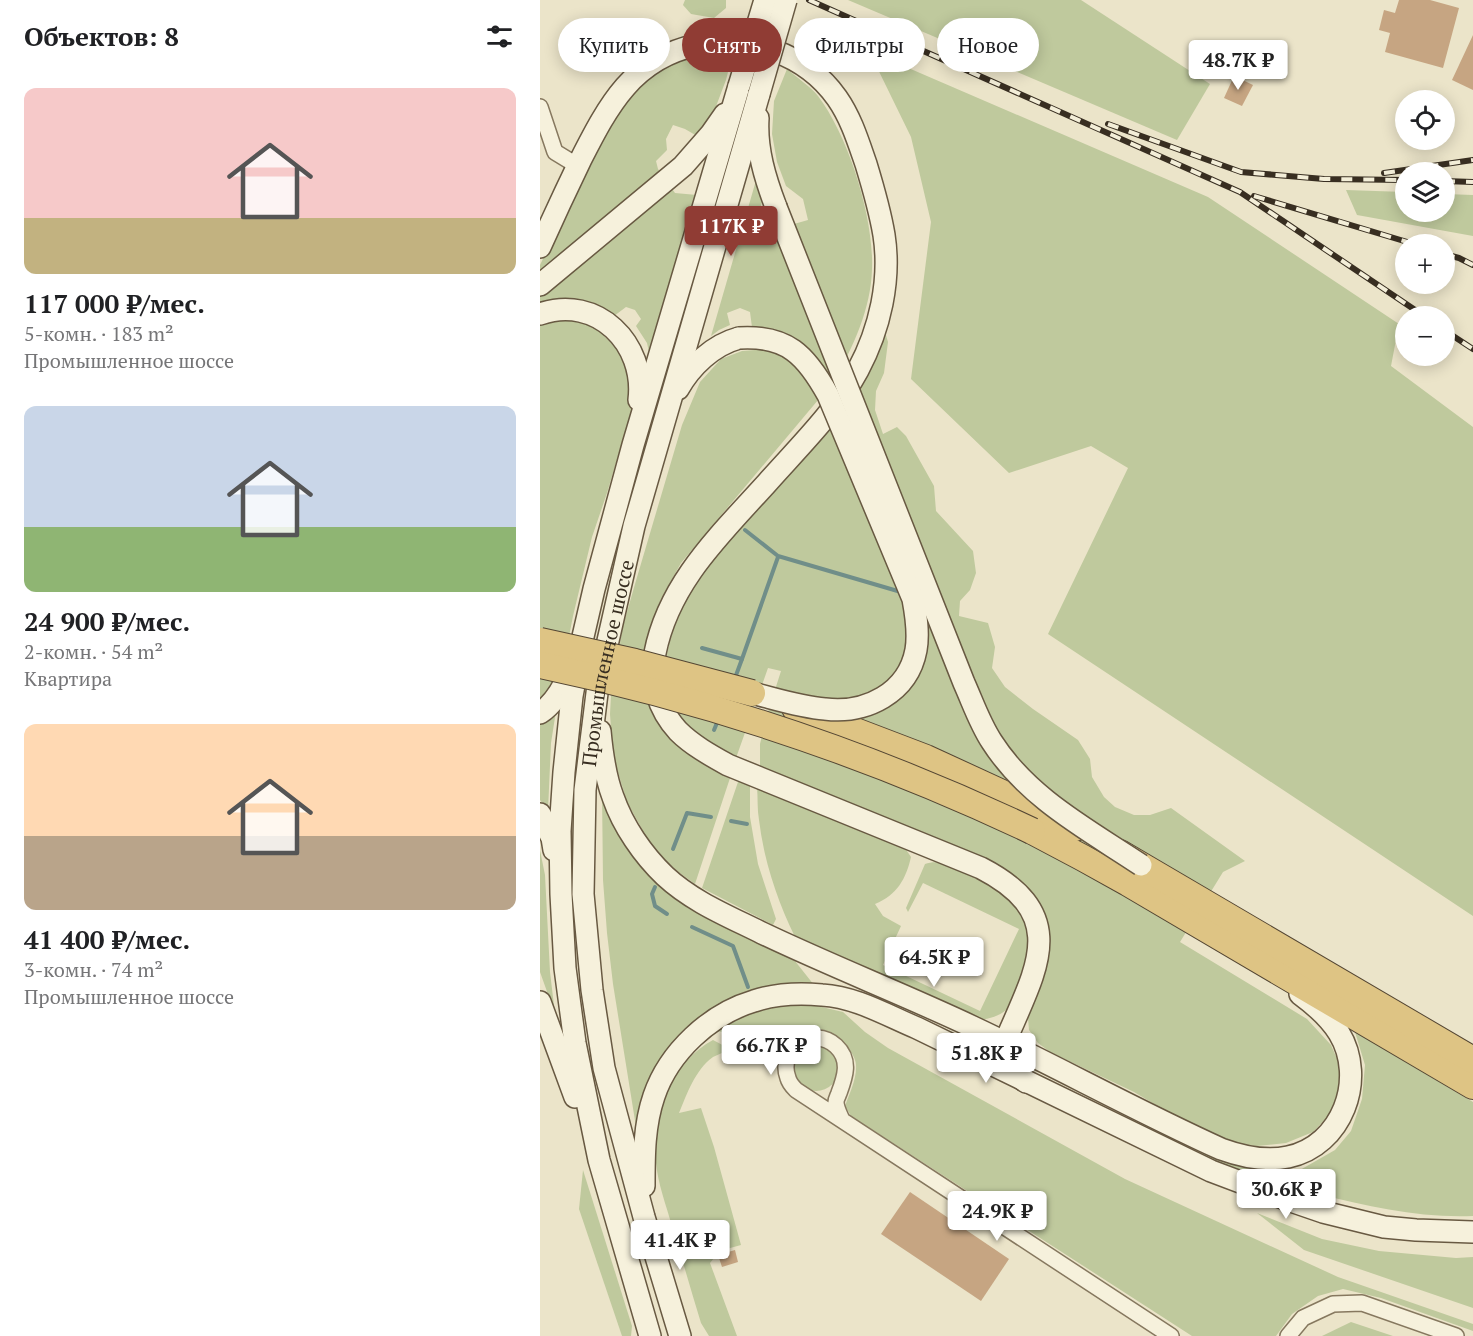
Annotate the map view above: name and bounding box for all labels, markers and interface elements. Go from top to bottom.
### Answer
chip: Купить [558,18,670,72]
chip: Снять [682,18,782,72]
chip: Фильтры [794,18,925,72]
chip: Новое [937,18,1039,72]
text: Объектов: 8 [24,19,179,53]
icon: filters [483,20,516,53]
pin: 48.7K ₽ [1183,40,1293,91]
text: 48.7K ₽ [1203,46,1273,73]
map controls [1395,90,1455,366]
button: locate [1395,90,1455,150]
icon: home [216,127,324,235]
button: layers [1395,162,1455,222]
pin: 117K ₽ [682,206,780,257]
text: 117K ₽ [699,212,763,239]
button: + [1395,234,1455,294]
text: 117 000 ₽/мес. [24,286,205,320]
button: − [1395,306,1455,366]
text: 5-комн. · 183 m² [24,320,174,347]
text: Промышленное шоссе [24,347,234,374]
icon: home [216,445,324,553]
street label: Промышленное шоссе [575,557,640,768]
text: 24 900 ₽/мес. [24,604,190,638]
text: 2-комн. · 54 m² [24,638,163,665]
text: Квартира [24,665,112,692]
icon: home [216,763,324,871]
text: 41 400 ₽/мес. [24,922,190,956]
pin: 64.5K ₽ [879,937,989,988]
text: 64.5K ₽ [899,943,969,970]
text: 3-комн. · 74 m² [24,956,163,983]
text: Промышленное шоссе [24,983,234,1010]
pin: 66.7K ₽ [716,1025,826,1076]
text: 66.7K ₽ [736,1031,806,1058]
pin: 51.8K ₽ [931,1033,1041,1084]
text: 51.8K ₽ [951,1039,1021,1066]
pin: 30.6K ₽ [1231,1169,1341,1220]
text: 30.6K ₽ [1251,1175,1321,1202]
pin: 24.9K ₽ [942,1191,1052,1242]
text: 24.9K ₽ [962,1197,1032,1224]
pin: 41.4K ₽ [625,1220,735,1271]
text: 41.4K ₽ [645,1226,715,1253]

